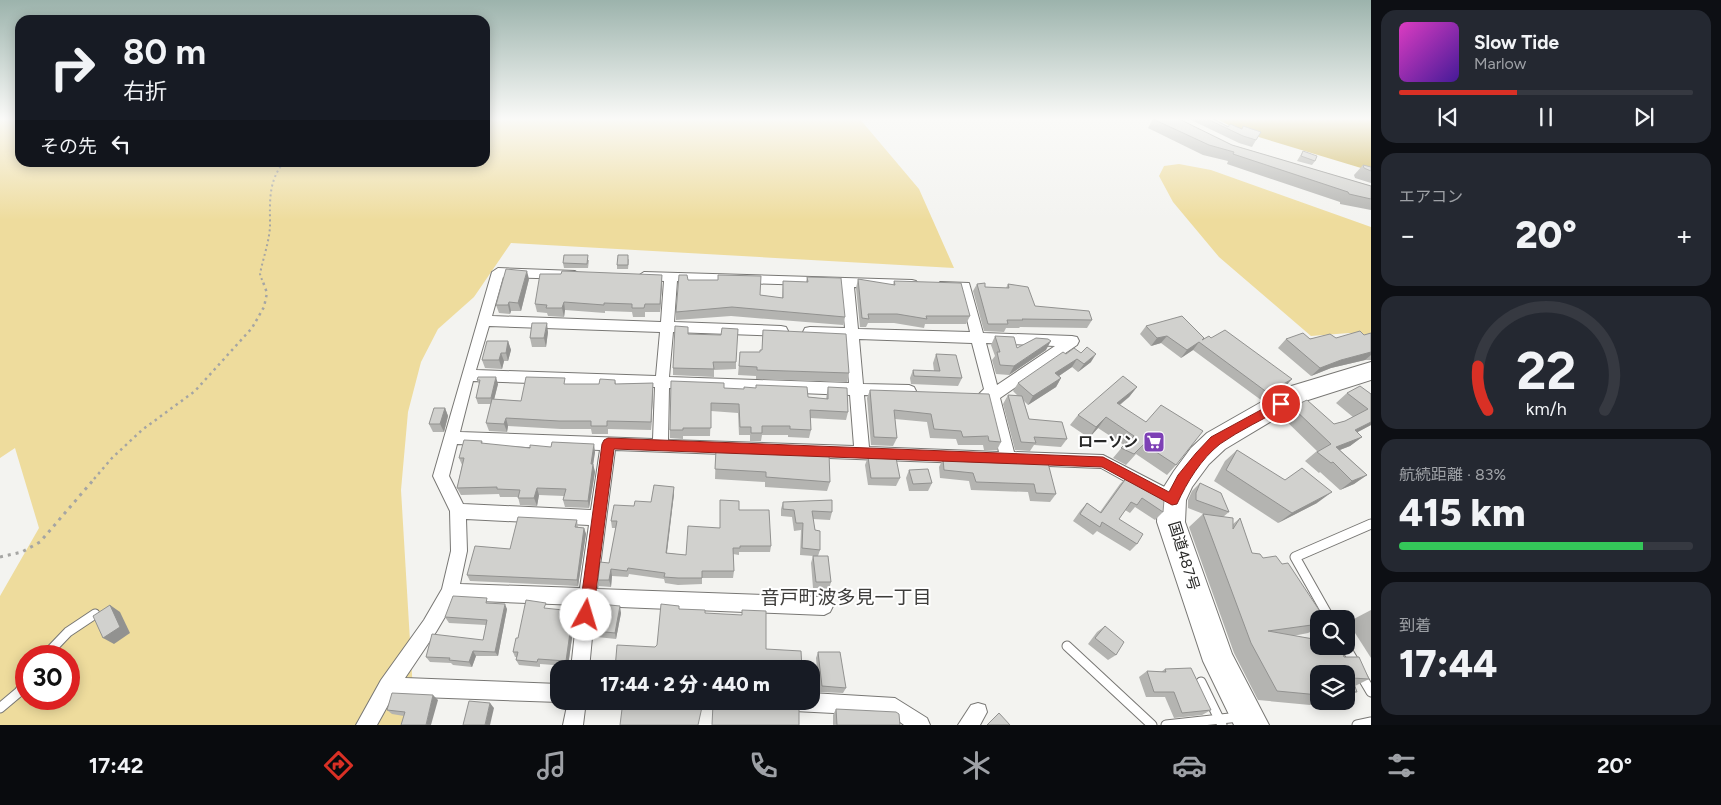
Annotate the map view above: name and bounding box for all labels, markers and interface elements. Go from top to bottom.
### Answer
text: 80 m [123,31,206,73]
text: Slow Tide [1474,31,1559,54]
icon: right [40,35,105,100]
text: Marlow [1474,54,1526,73]
text: 右折 [123,78,167,105]
icon: previous [1434,103,1462,131]
icon: pause [1532,103,1560,131]
icon: next [1630,103,1658,131]
icon: left [107,130,135,158]
text: その先 [40,135,97,158]
text: エアコン [1399,187,1463,206]
text: 20° [1515,212,1577,258]
text: − [1399,218,1416,252]
text: + [1676,218,1693,252]
text: 22 [1516,340,1576,402]
pin [1260,383,1302,425]
icon: arrive [1267,390,1295,418]
text: km/h [1526,398,1566,419]
supermarket icon: ローソン [1142,430,1166,454]
place label: ローソン [1078,433,1138,451]
text: 航続距離 · 83% [1399,465,1506,484]
text: 415 km [1399,490,1525,536]
street label: 国道487号 [1165,519,1203,593]
district label: 音戸町波多見一丁目 [760,586,932,609]
position arrow [559,588,611,640]
map controls [1310,610,1355,710]
button: search [1310,610,1355,655]
text: 到着 [1399,616,1431,635]
text: 17:44 [1399,641,1498,687]
speed limit sign: 30 [15,645,80,710]
button: layers [1310,665,1355,710]
text: 17:44 · 2 分 · 440 m [600,673,770,696]
icon: directions [321,748,356,783]
icon: music [534,748,569,783]
icon: phone [746,748,781,783]
icon: climate [959,748,994,783]
icon: car [1172,748,1207,783]
icon: filters [1384,748,1419,783]
text: 17:42 [89,752,144,779]
text: 20° [1597,752,1632,779]

